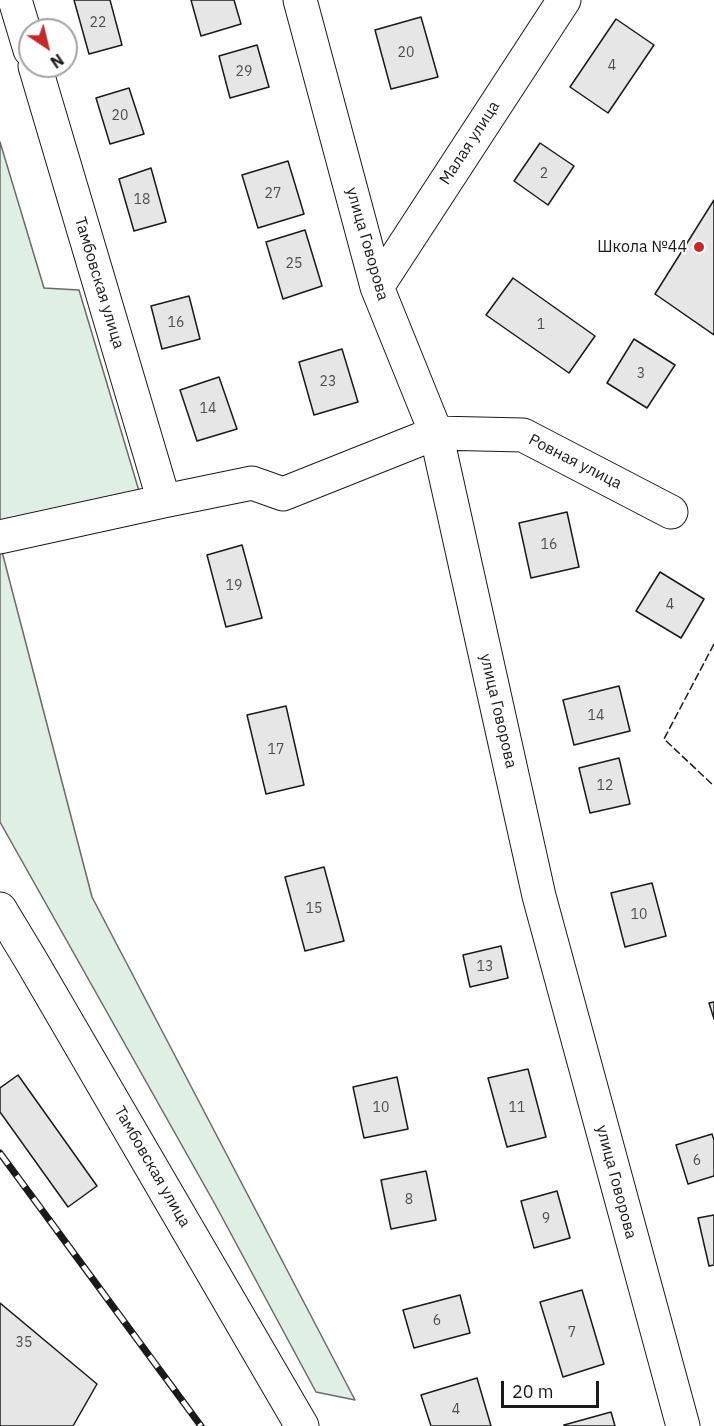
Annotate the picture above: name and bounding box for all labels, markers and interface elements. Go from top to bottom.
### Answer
house number: 22 [90,15,106,31]
north arrow [18,18,78,78]
house number: 20 [398,45,414,61]
text: N [47,50,68,73]
house number: 4 [608,58,616,74]
house number: 29 [236,64,252,80]
street label: Малая улица [436,98,504,188]
house number: 20 [112,108,128,124]
house number: 2 [540,166,548,182]
street label: улица Говорова [342,185,392,303]
house number: 27 [265,186,281,202]
house number: 18 [134,192,150,208]
street label: Тамбовская улица [70,215,128,351]
place label: Школа №44 [597,237,687,257]
marker: Школа №44 [692,240,706,254]
house number: 25 [286,256,302,272]
house number: 16 [168,315,184,331]
house number: 1 [537,317,545,333]
house number: 3 [637,366,645,382]
house number: 23 [320,374,336,390]
house number: 14 [200,401,216,417]
street label: Ровная улица [525,430,625,494]
house number: 16 [541,537,557,553]
house number: 19 [226,578,242,594]
house number: 4 [666,597,674,613]
street label: улица Говорова [475,652,521,770]
house number: 14 [588,708,604,724]
house number: 17 [268,742,284,758]
house number: 12 [597,778,613,794]
house number: 15 [306,901,322,917]
house number: 10 [631,907,647,923]
house number: 13 [477,959,493,975]
house number: 10 [373,1100,389,1116]
house number: 11 [509,1100,525,1116]
street label: Тамбовская улица [110,1103,194,1231]
street label: улица Говорова [592,1123,640,1241]
house number: 6 [693,1153,701,1169]
house number: 8 [405,1192,413,1208]
house number: 9 [542,1211,550,1227]
house number: 6 [433,1313,441,1329]
house number: 7 [568,1325,576,1341]
house number: 35 [16,1335,32,1351]
scale bar [504,1369,602,1407]
text: 20 m [512,1380,554,1403]
house number: 4 [452,1402,460,1418]

